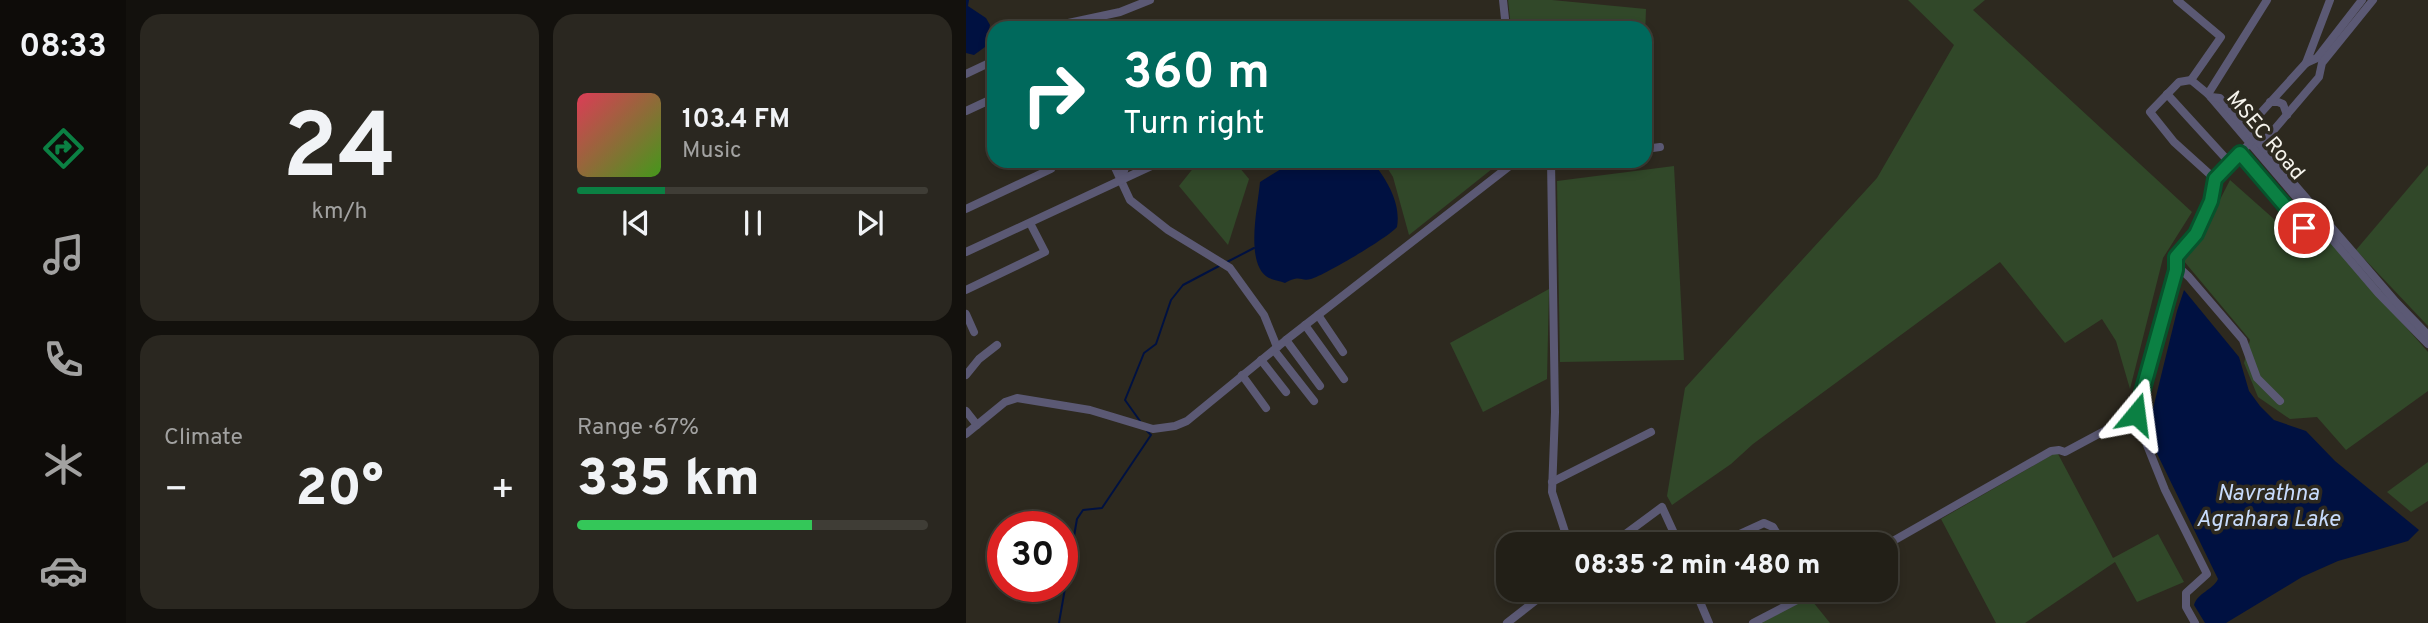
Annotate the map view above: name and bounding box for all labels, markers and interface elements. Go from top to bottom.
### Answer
text: 08:33 [19,28,107,68]
text: 360 m [1123,44,1270,106]
icon: right [1008,49,1099,140]
street label: MSEC Road [2220,86,2310,186]
text: 24 [282,95,397,210]
text: 103.4 FM [682,104,790,137]
text: Turn right [1123,105,1265,145]
icon: directions [39,124,88,173]
text: Music [682,137,742,166]
text: km/h [312,198,367,227]
pin [2274,198,2334,258]
icon: previous [617,204,655,242]
icon: pause [734,204,772,242]
icon: next [851,204,889,242]
icon: arrive [2285,209,2323,247]
icon: music [39,230,88,279]
icon: phone [39,335,88,384]
position arrow [2099,377,2173,451]
text: Range · 67% [577,414,699,443]
text: Climate [164,424,243,453]
icon: climate [39,440,88,489]
text: 335 km [577,448,760,514]
text: 20° [295,458,384,524]
text: − [164,467,189,516]
text: + [490,467,515,516]
water label: Navrathna Agrahara Lake [2196,480,2341,535]
speed limit sign: 30 [987,511,1078,602]
icon: car [39,546,88,595]
text: 08:35 · 2 min · 480 m [1574,550,1820,583]

